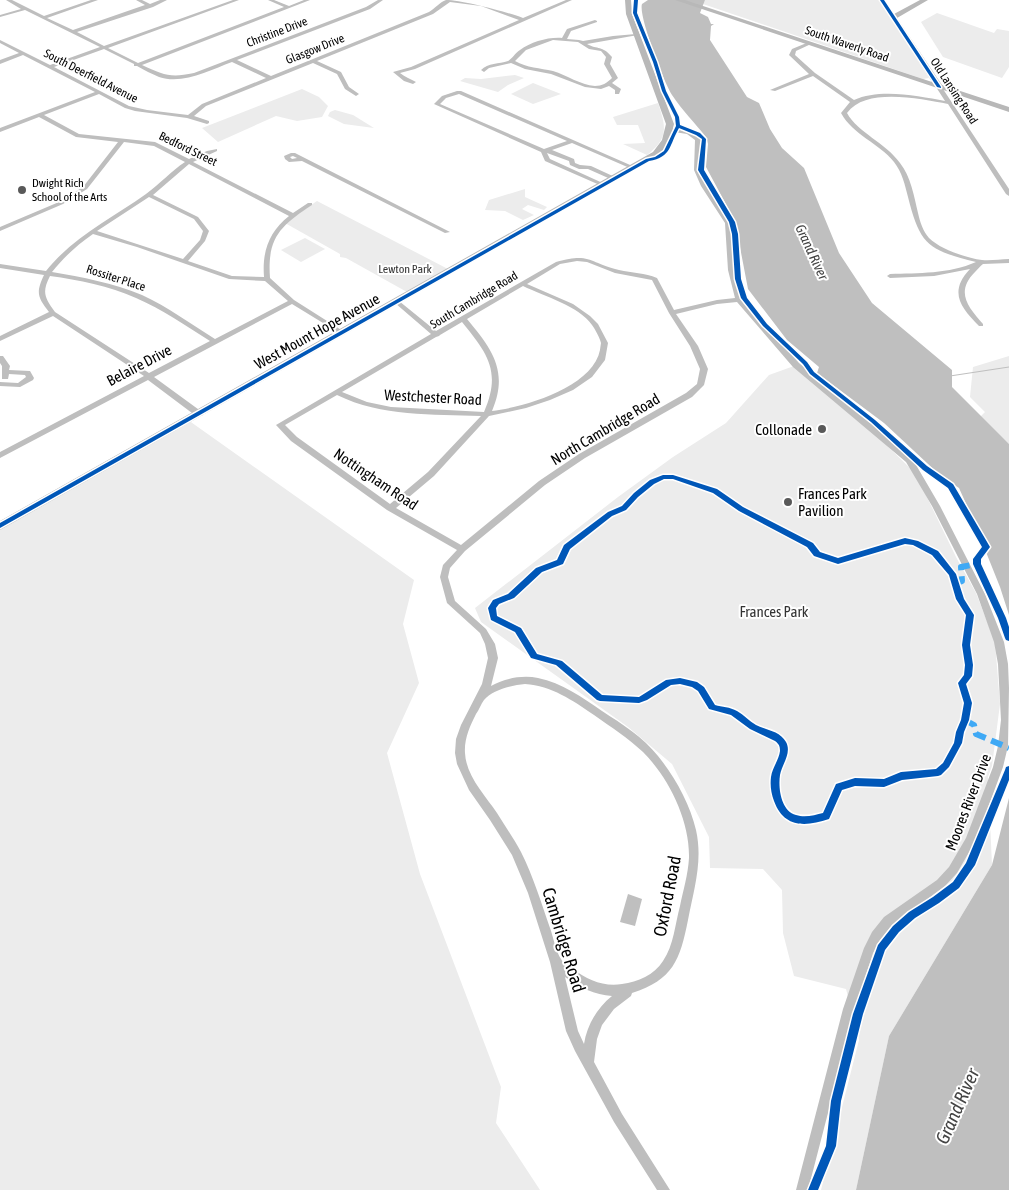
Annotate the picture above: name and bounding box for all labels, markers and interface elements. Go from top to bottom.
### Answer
street label: Christine Drive [245,14,309,50]
street label: South Waverly Road [803,23,891,65]
street label: Glasgow Drive [284,31,346,67]
street label: South Deerfield Avenue [42,46,140,106]
street label: Old Lansing Road [927,55,981,127]
street label: Bedford Street [157,129,220,169]
place label: Dwight Rich School of the Arts [32,176,107,204]
marker: Dwight Rich School of the Arts [16,184,28,196]
water label: Grand River [792,222,832,283]
street label: Rossiter Place [85,262,147,294]
park label: Lewton Park [378,262,433,276]
street label: South Cambridge Road [428,268,520,332]
street label: West Mount Hope Avenue [252,290,383,372]
street label: Belaire Drive [104,341,174,389]
street label: Westchester Road [384,386,482,408]
street label: North Cambridge Road [547,390,663,468]
place label: Collonade [755,421,812,438]
marker: Collonade [816,423,828,435]
street label: Nottingham Road [331,445,421,513]
place label: Frances Park Pavilion [798,485,867,519]
marker: Frances Park Pavilion [782,496,794,508]
park label: Frances Park [740,603,809,620]
street label: Moores River Drive [942,751,994,853]
street label: Oxford Road [649,854,685,938]
street label: Cambridge Road [538,885,590,995]
water label: Grand River [931,1063,984,1147]

